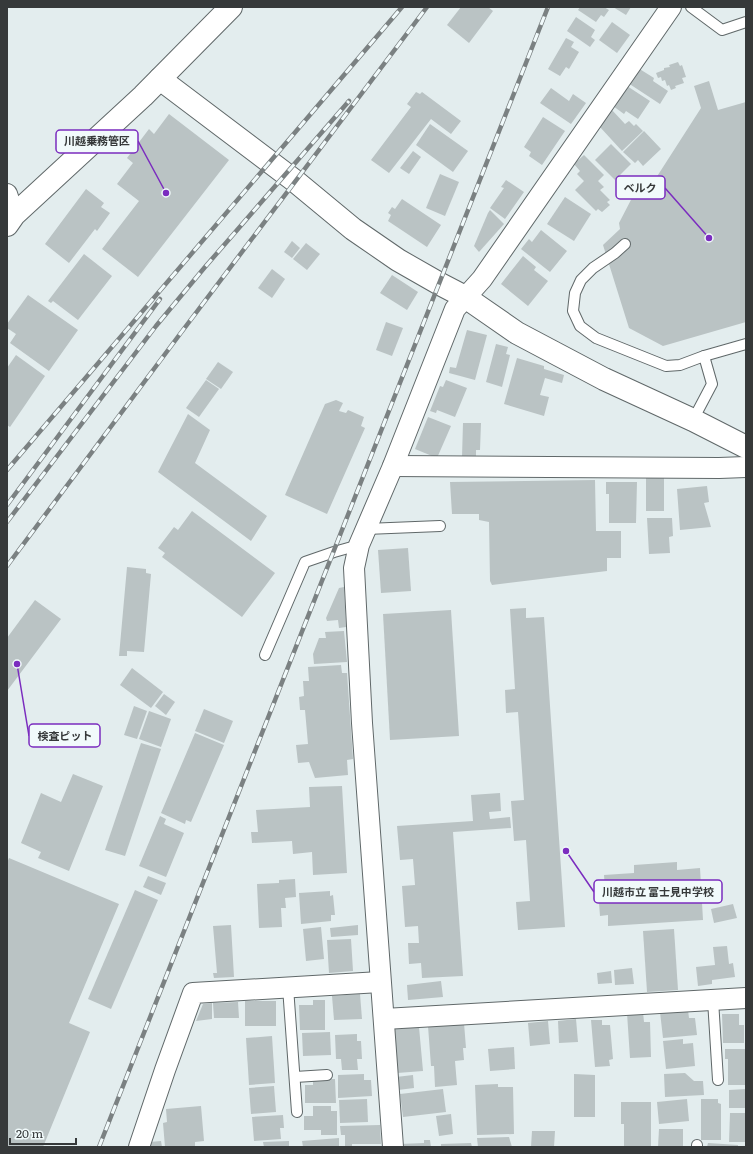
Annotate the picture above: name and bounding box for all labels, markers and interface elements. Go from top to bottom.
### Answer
callout: 川越乗務管区 [56,130,138,153]
text: 川越乗務管区 [64,132,130,148]
callout: ベルク [616,176,665,199]
text: ベルク [624,179,657,195]
callout: 検査ピット [29,724,100,747]
text: 検査ピット [38,727,93,743]
callout: 川越市立 富士見中学校 [594,880,722,903]
text: 川越市立 富士見中学校 [602,883,714,899]
scale bar [10,1120,76,1146]
text: 20 m [16,1124,43,1142]

